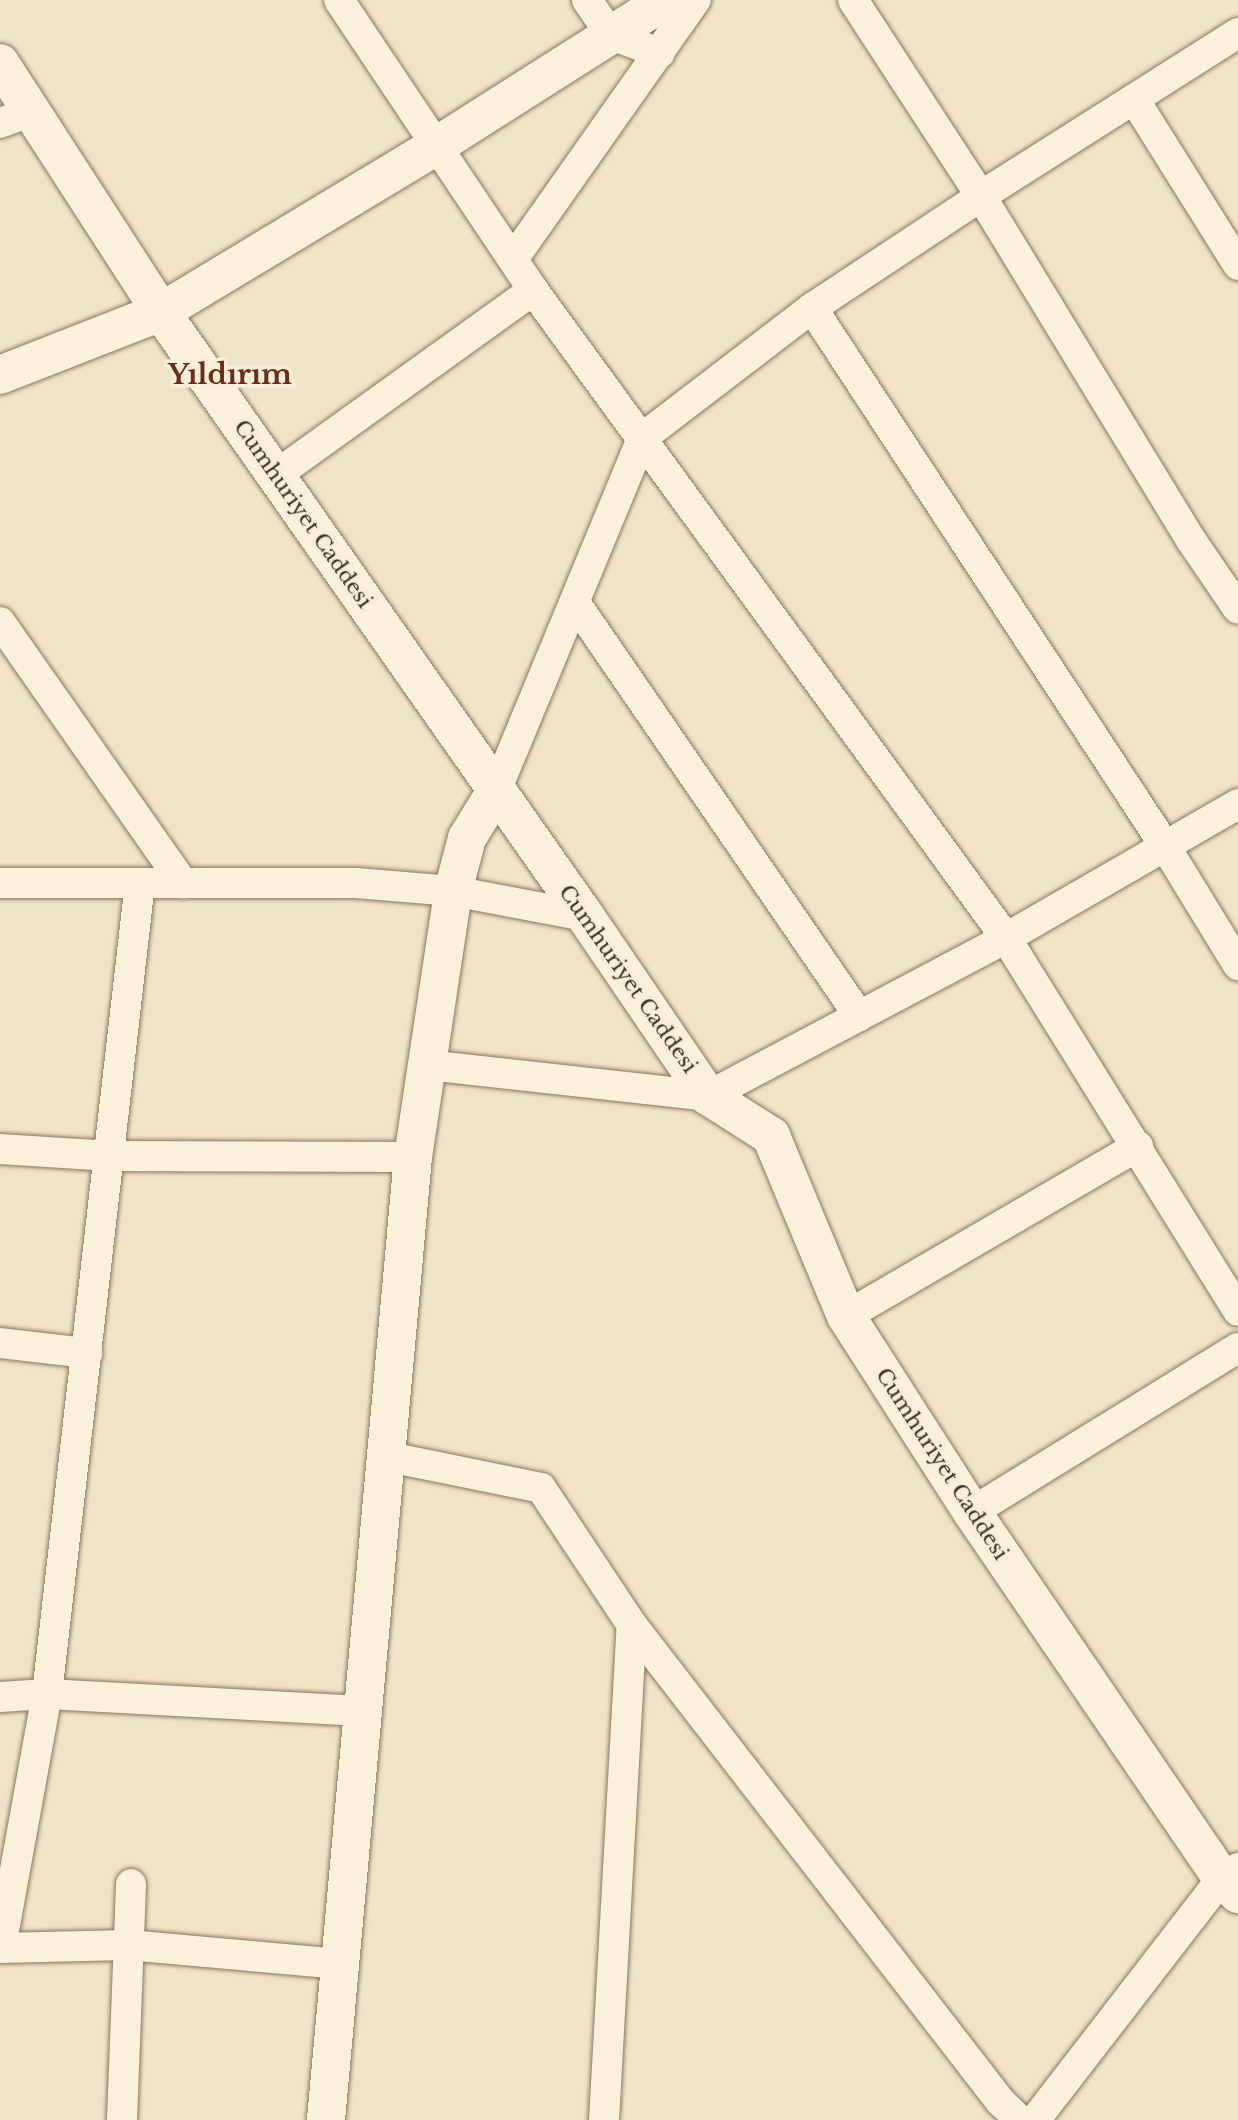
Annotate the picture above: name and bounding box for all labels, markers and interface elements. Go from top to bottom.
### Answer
district label: Yıldırım [168,358,292,392]
street label: Cumhuriyet Caddesi [229,415,377,613]
street label: Cumhuriyet Caddesi [554,880,702,1078]
street label: Cumhuriyet Caddesi [871,1363,1013,1565]

